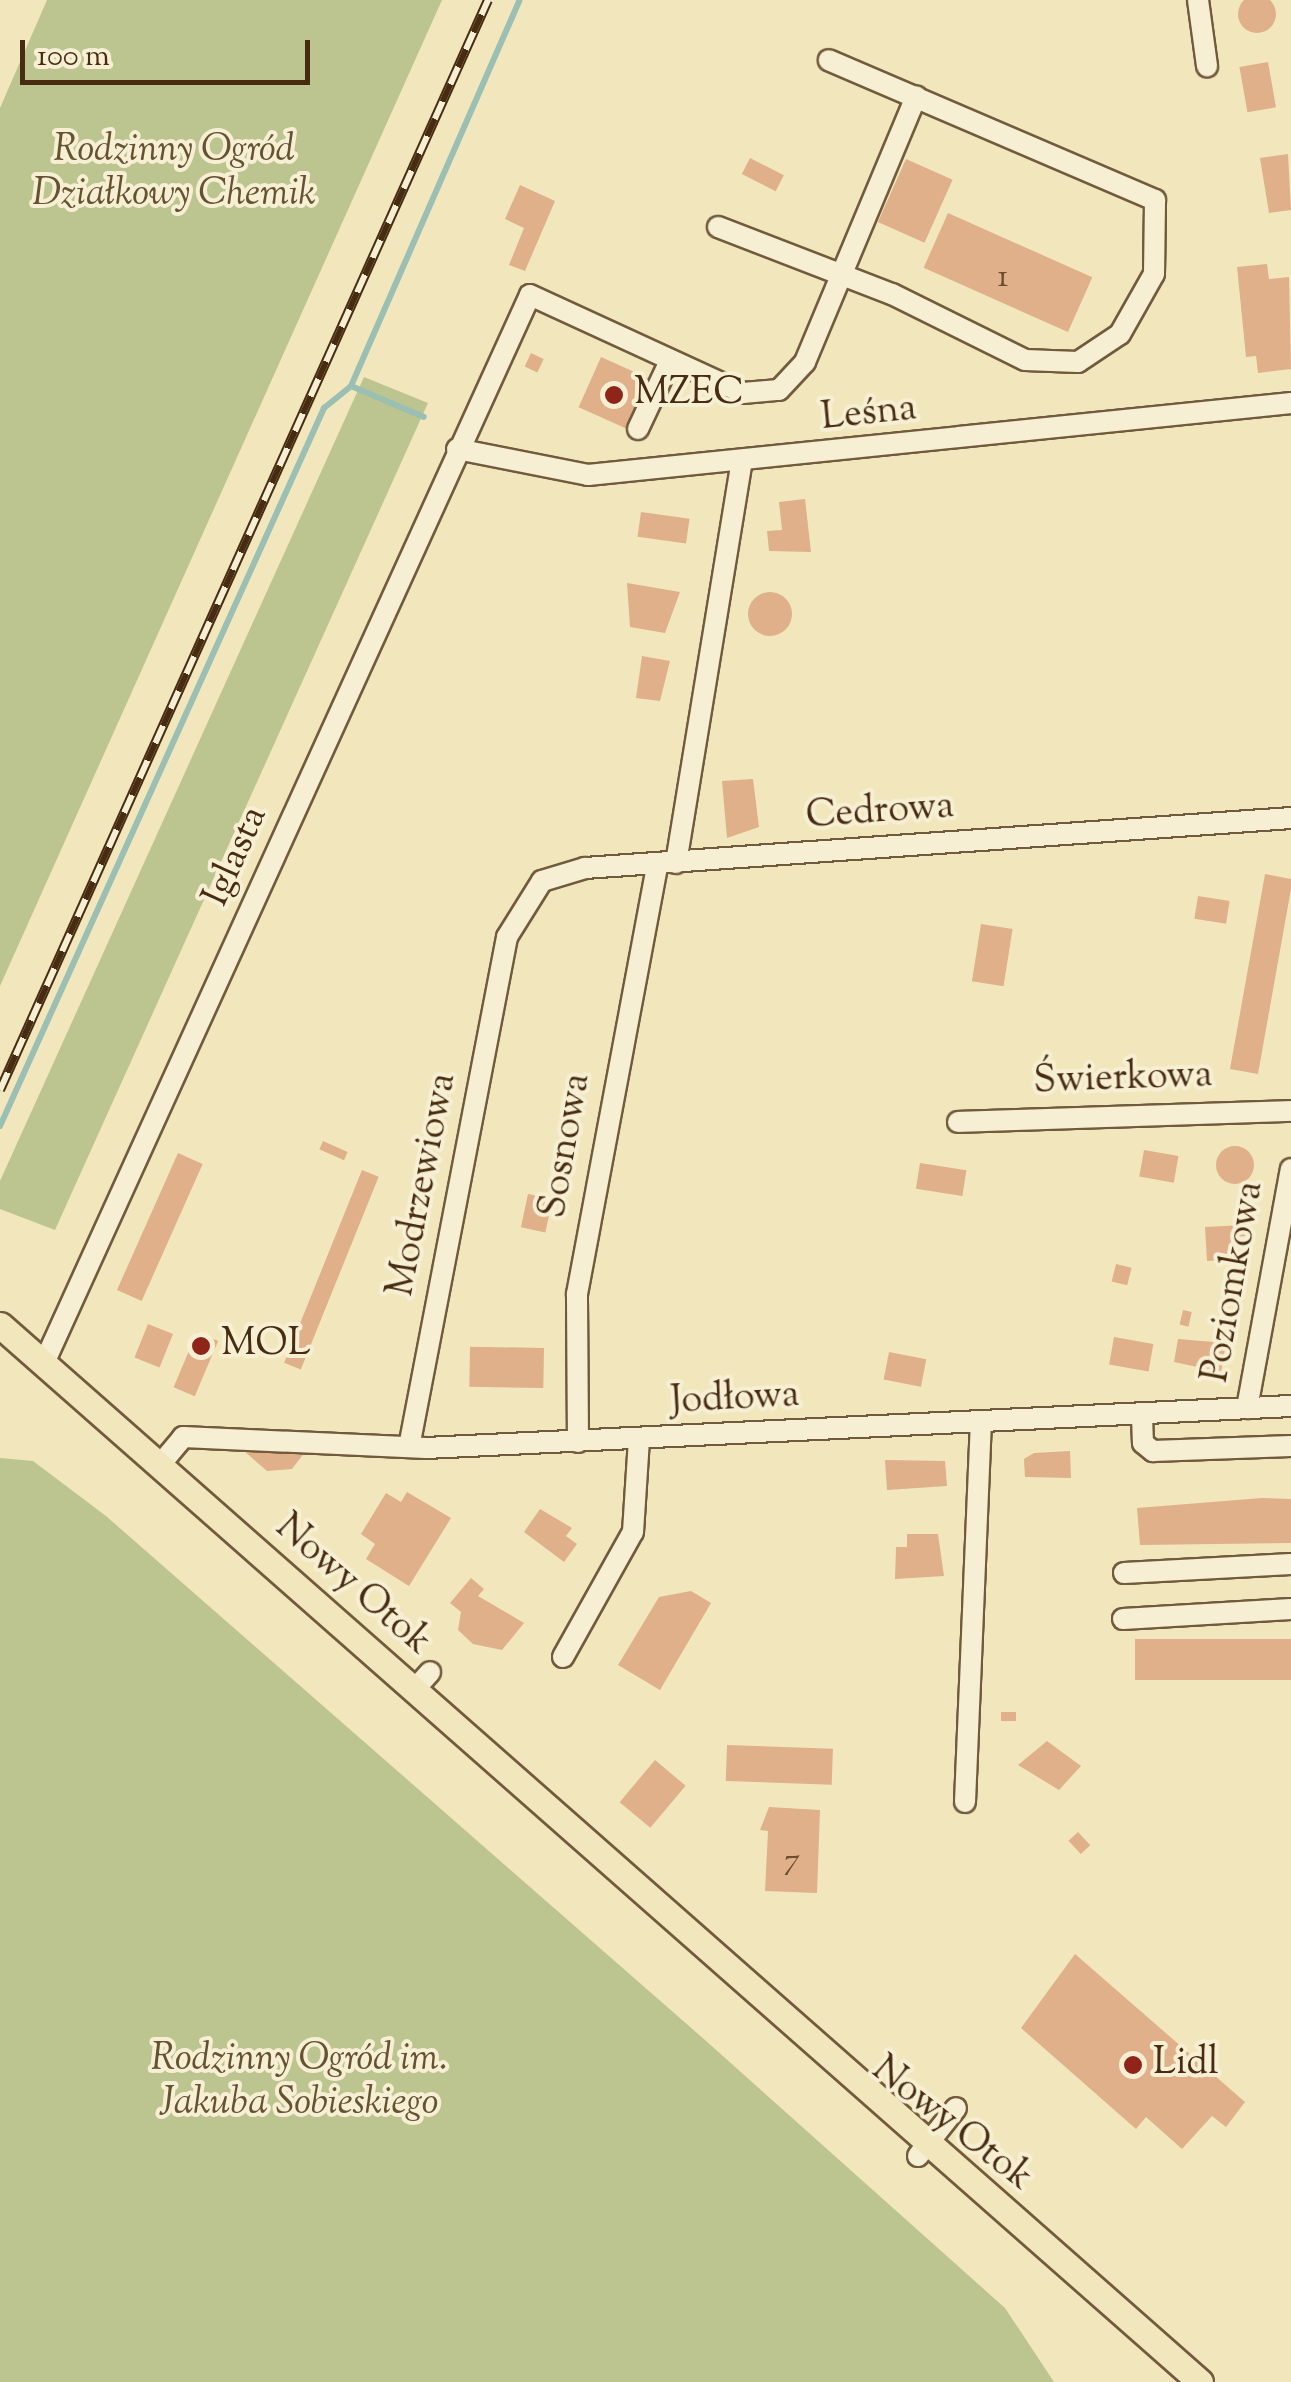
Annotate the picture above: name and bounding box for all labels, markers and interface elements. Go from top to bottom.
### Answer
scale bar [25,20,315,82]
text: 100 m [37,36,110,79]
park label: Rodzinny Ogród Działkowy Chemik [32,129,316,218]
house number: 1 [998,259,1008,297]
place label: MZEC [634,372,744,418]
marker: MZEC [603,384,625,406]
street label: Leśna [819,387,919,443]
street label: Cedrowa [804,785,956,841]
street label: Iglasta [195,800,279,914]
street label: Świerkowa [1033,1054,1213,1106]
street label: Modrzewiowa [380,1069,468,1301]
street label: Sosnowa [532,1070,602,1222]
street label: Poziomkowa [1195,1178,1275,1386]
place label: MOL [221,1323,311,1369]
marker: MOL [190,1335,212,1357]
street label: Jodłowa [669,1374,801,1426]
street label: Nowy Otok [265,1506,439,1666]
house number: 7 [784,1842,800,1880]
park label: Rodzinny Ogród im. Jakuba Sobieskiego [151,2038,447,2128]
place label: Lidl [1153,2042,1219,2088]
street label: Nowy Otok [861,2048,1041,2202]
marker: Lidl [1122,2054,1144,2076]

